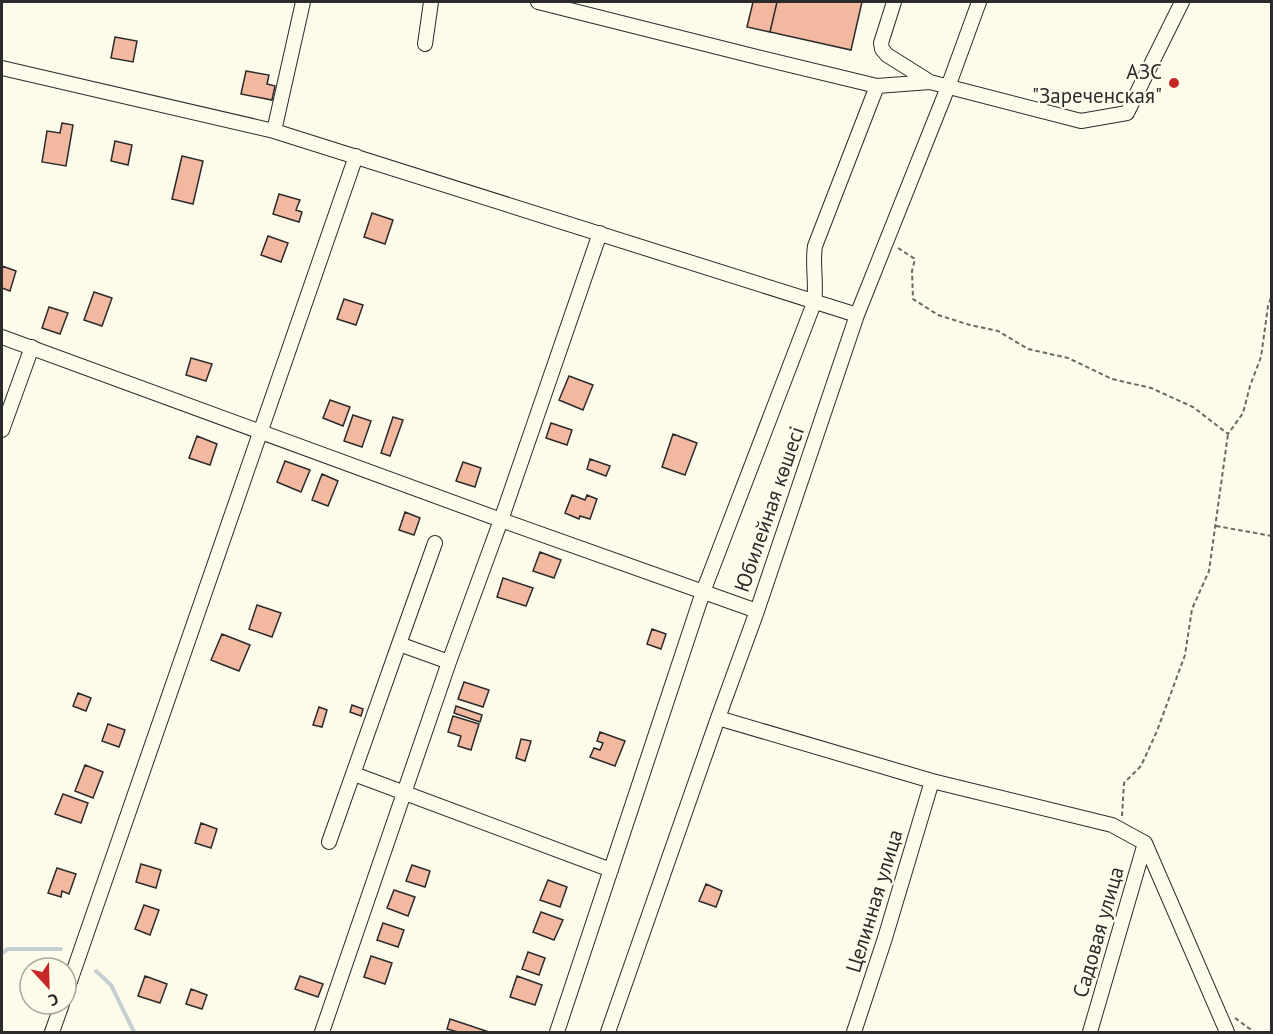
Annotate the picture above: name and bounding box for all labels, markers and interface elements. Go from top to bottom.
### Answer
place label: АЗС "Зареченская" [1032,58,1162,109]
marker: АЗС "Зареченская" [1167,76,1181,90]
street label: Юбилейная көшесі [728,423,810,595]
street label: Целинная улица [839,826,909,976]
street label: Садовая улица [1066,863,1130,1001]
north arrow [18,956,78,1016]
text: С [46,989,62,1011]

